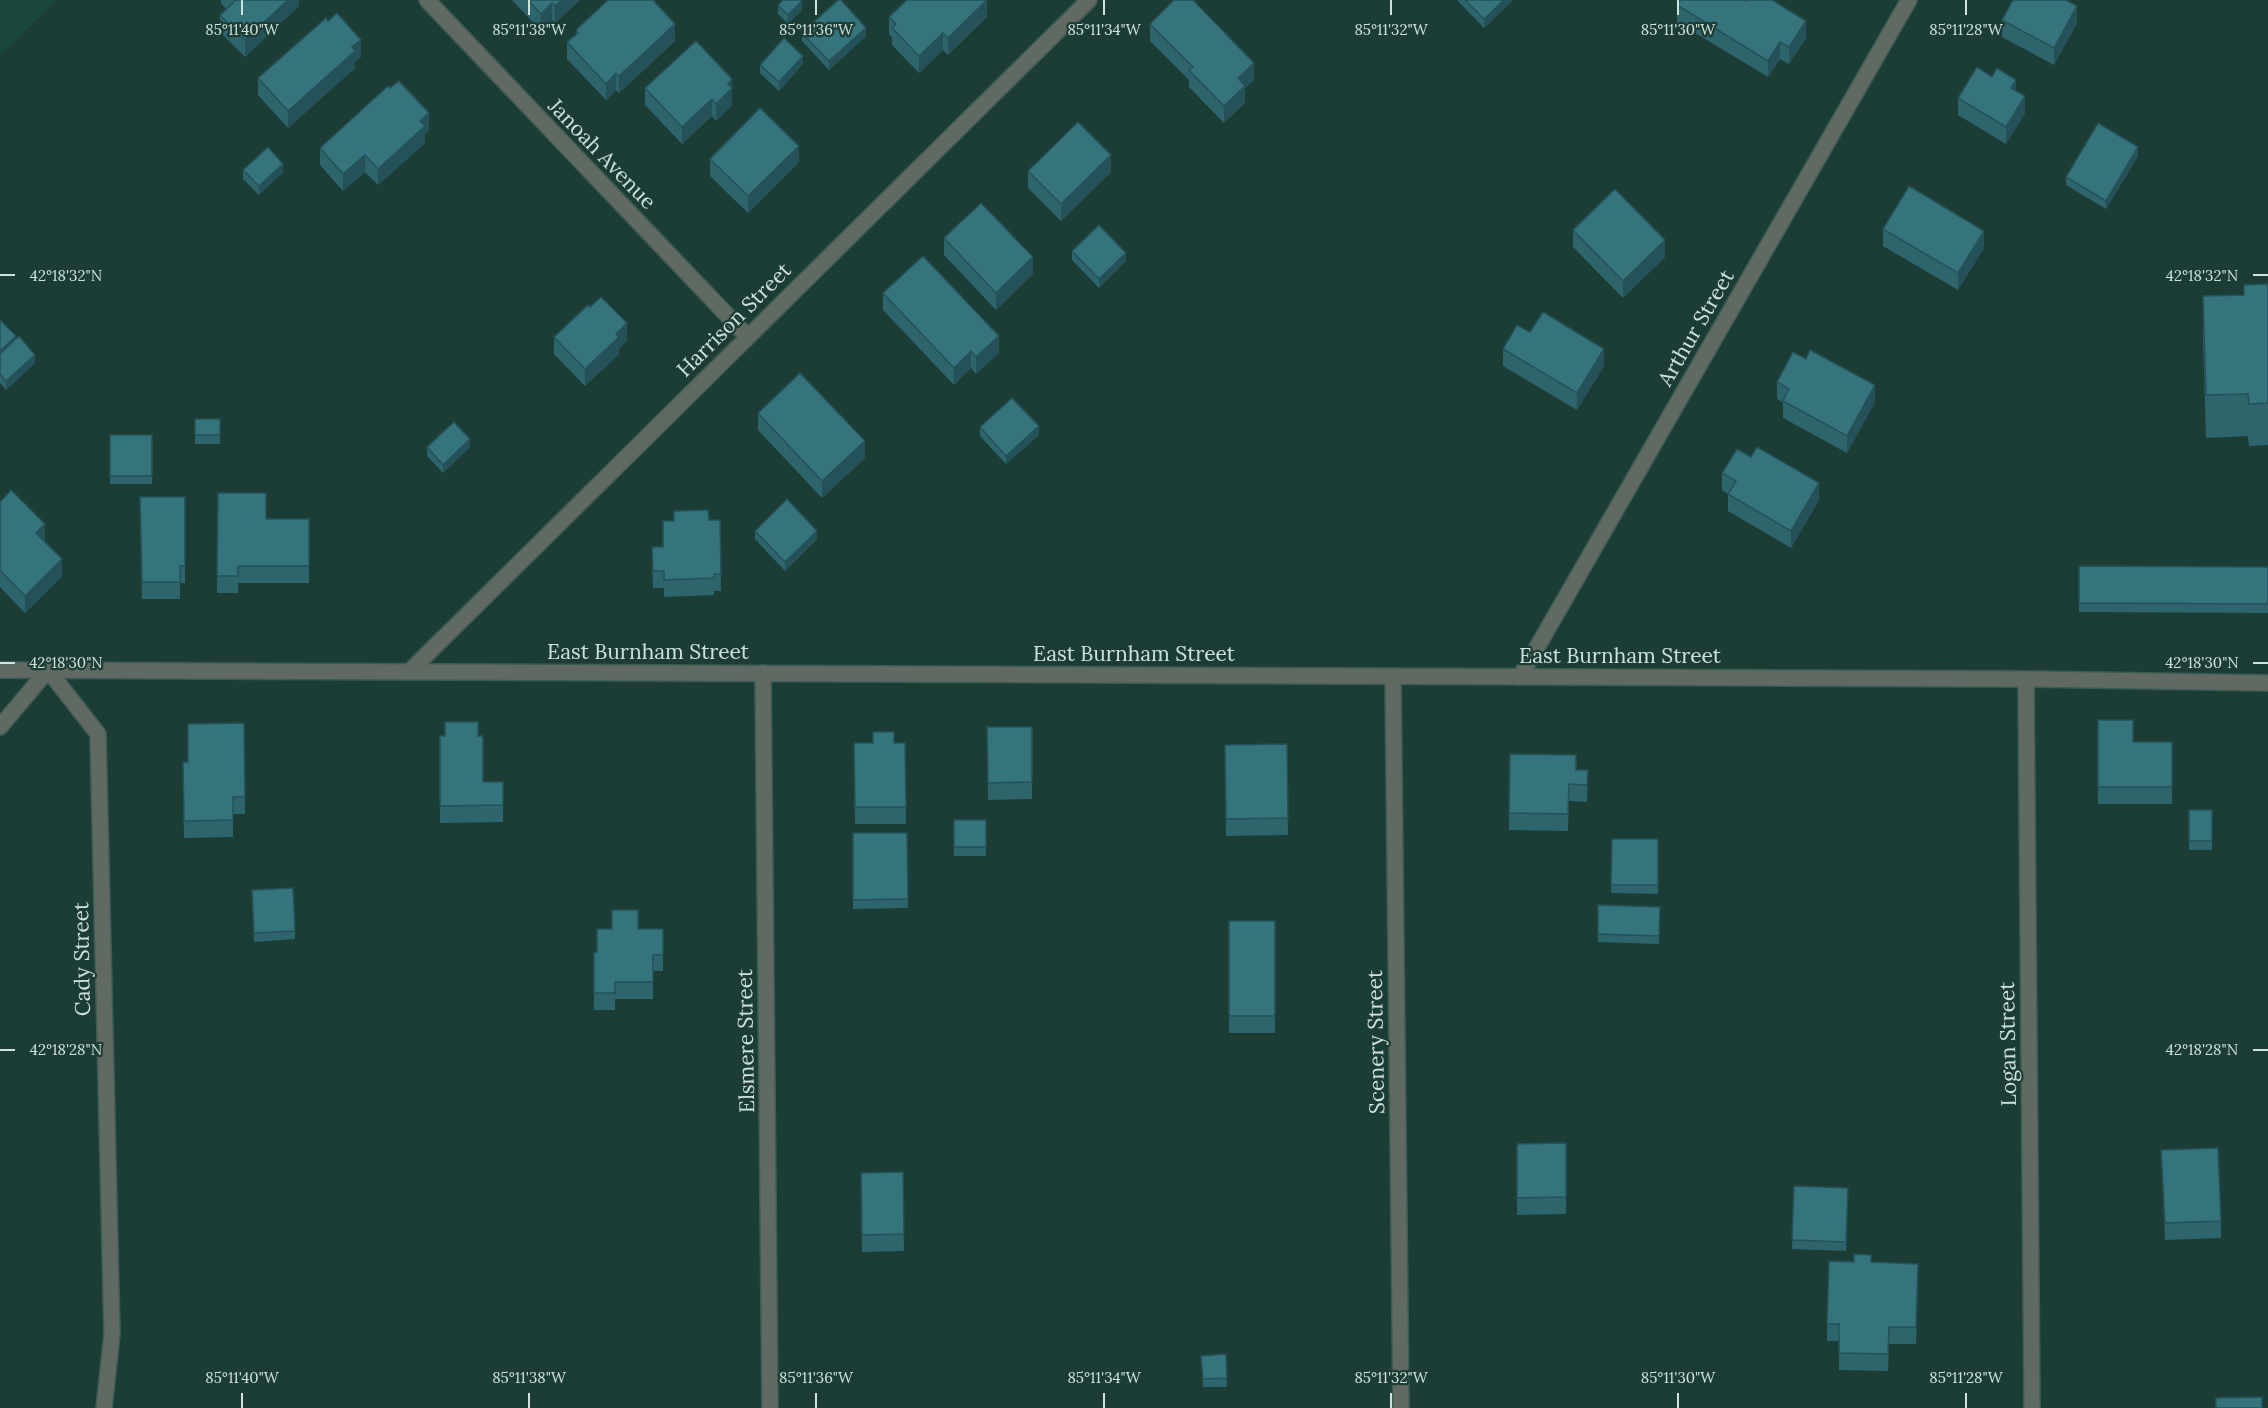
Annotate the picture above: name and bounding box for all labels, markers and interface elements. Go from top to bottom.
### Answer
text: 85°11'40"W [205,20,280,39]
text: 85°11'38"W [492,20,567,39]
text: 85°11'36"W [779,20,854,39]
text: 85°11'34"W [1067,20,1142,39]
text: 85°11'32"W [1354,20,1429,39]
text: 85°11'30"W [1641,20,1716,39]
text: 85°11'28"W [1929,20,2004,39]
street label: Janoah Avenue [542,92,662,215]
street label: Harrison Street [671,256,797,383]
street label: Arthur Street [1651,264,1740,392]
text: 42°18'32"N [30,266,102,285]
text: 42°18'32"N [2166,266,2238,285]
street label: East Burnham Street [547,638,750,665]
street label: East Burnham Street [1033,640,1236,667]
street label: East Burnham Street [1519,642,1722,669]
text: 42°18'30"N [29,653,103,672]
text: 42°18'30"N [2165,653,2239,672]
street label: Cady Street [67,901,96,1016]
street label: Elsmere Street [731,968,760,1113]
street label: Scenery Street [1361,969,1390,1114]
street label: Logan Street [1993,981,2022,1107]
text: 42°18'28"N [30,1040,102,1059]
text: 42°18'28"N [2166,1040,2238,1059]
text: 85°11'40"W [205,1368,280,1387]
text: 85°11'38"W [492,1368,567,1387]
text: 85°11'36"W [779,1368,854,1387]
text: 85°11'34"W [1067,1368,1142,1387]
text: 85°11'32"W [1354,1368,1429,1387]
text: 85°11'30"W [1641,1368,1716,1387]
text: 85°11'28"W [1929,1368,2004,1387]

